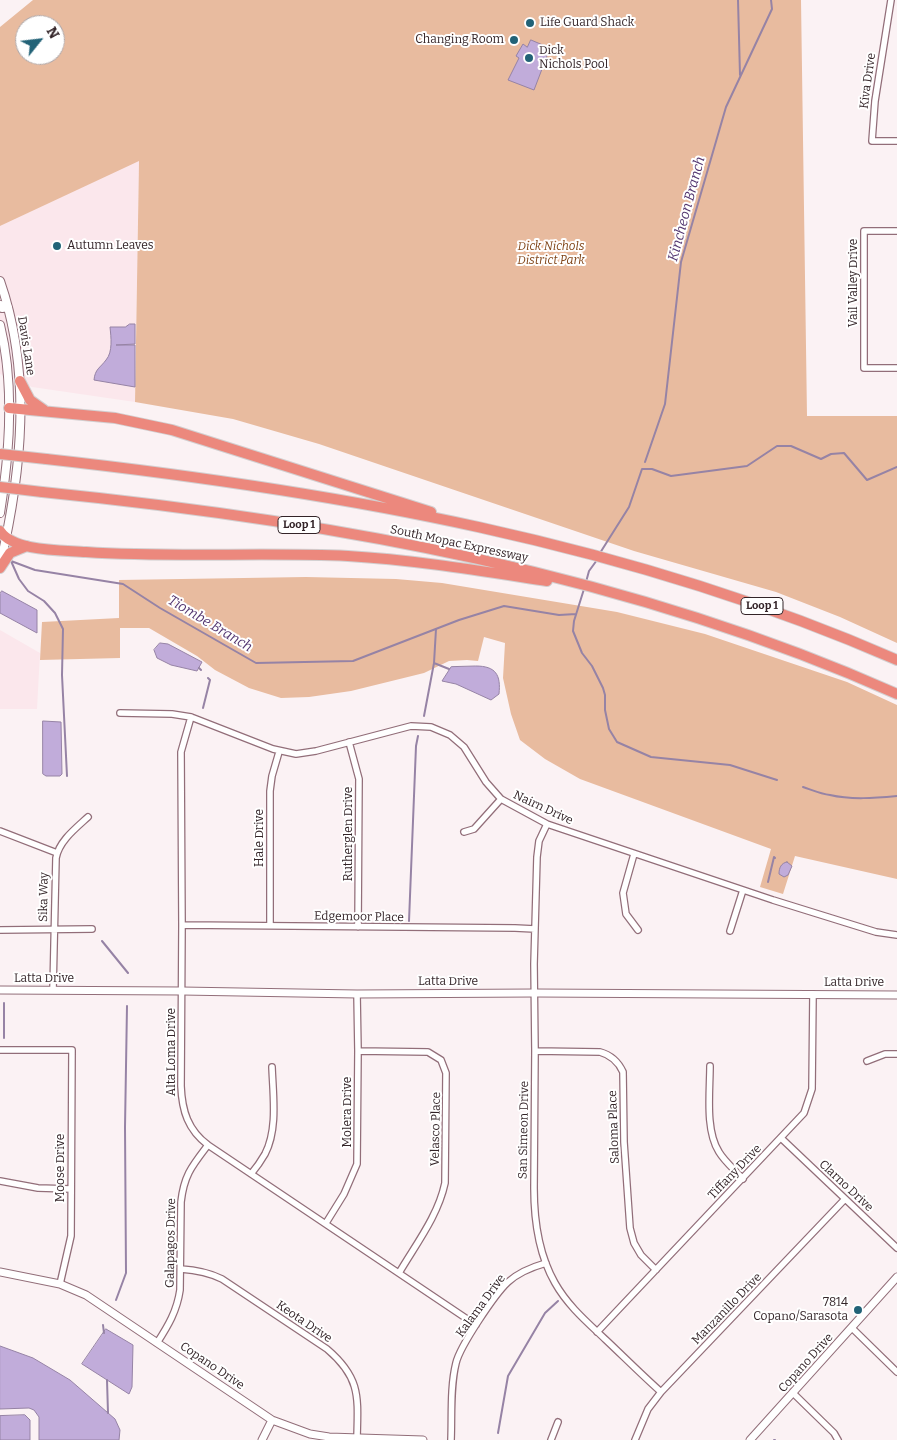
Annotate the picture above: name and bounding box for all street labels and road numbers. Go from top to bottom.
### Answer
street label: Kiva Drive [857,52,879,110]
street label: Vail Valley Drive [847,239,861,327]
street label: Davis Lane [14,315,38,377]
road number: Loop 1 [278,516,320,534]
street label: South Mopac Expressway [389,522,529,566]
road number: Loop 1 [741,598,783,614]
street label: Rutherglen Drive [342,787,356,881]
street label: Nairn Drive [511,788,575,828]
street label: Hale Drive [253,809,267,867]
street label: Sika Way [36,872,52,922]
street label: Edgemoor Place [314,909,404,925]
street label: Latta Drive [14,972,74,986]
street label: Latta Drive [418,975,478,989]
street label: Latta Drive [824,976,884,990]
street label: Alta Loma Drive [165,1008,179,1096]
street label: Molera Drive [341,1077,355,1147]
street label: San Simeon Drive [516,1081,532,1179]
street label: Saloma Place [606,1090,622,1164]
street label: Velasco Place [428,1092,444,1166]
street label: Moose Drive [54,1134,68,1202]
street label: Tiffany Drive [705,1142,765,1202]
street label: Clarno Drive [816,1157,876,1215]
street label: Galapagos Drive [163,1198,179,1288]
street label: Manzanillo Drive [689,1270,765,1348]
street label: Kalama Drive [453,1272,509,1340]
street label: Keota Drive [273,1298,335,1346]
street label: Copano Drive [776,1331,836,1395]
street label: Copano Drive [177,1339,247,1393]

